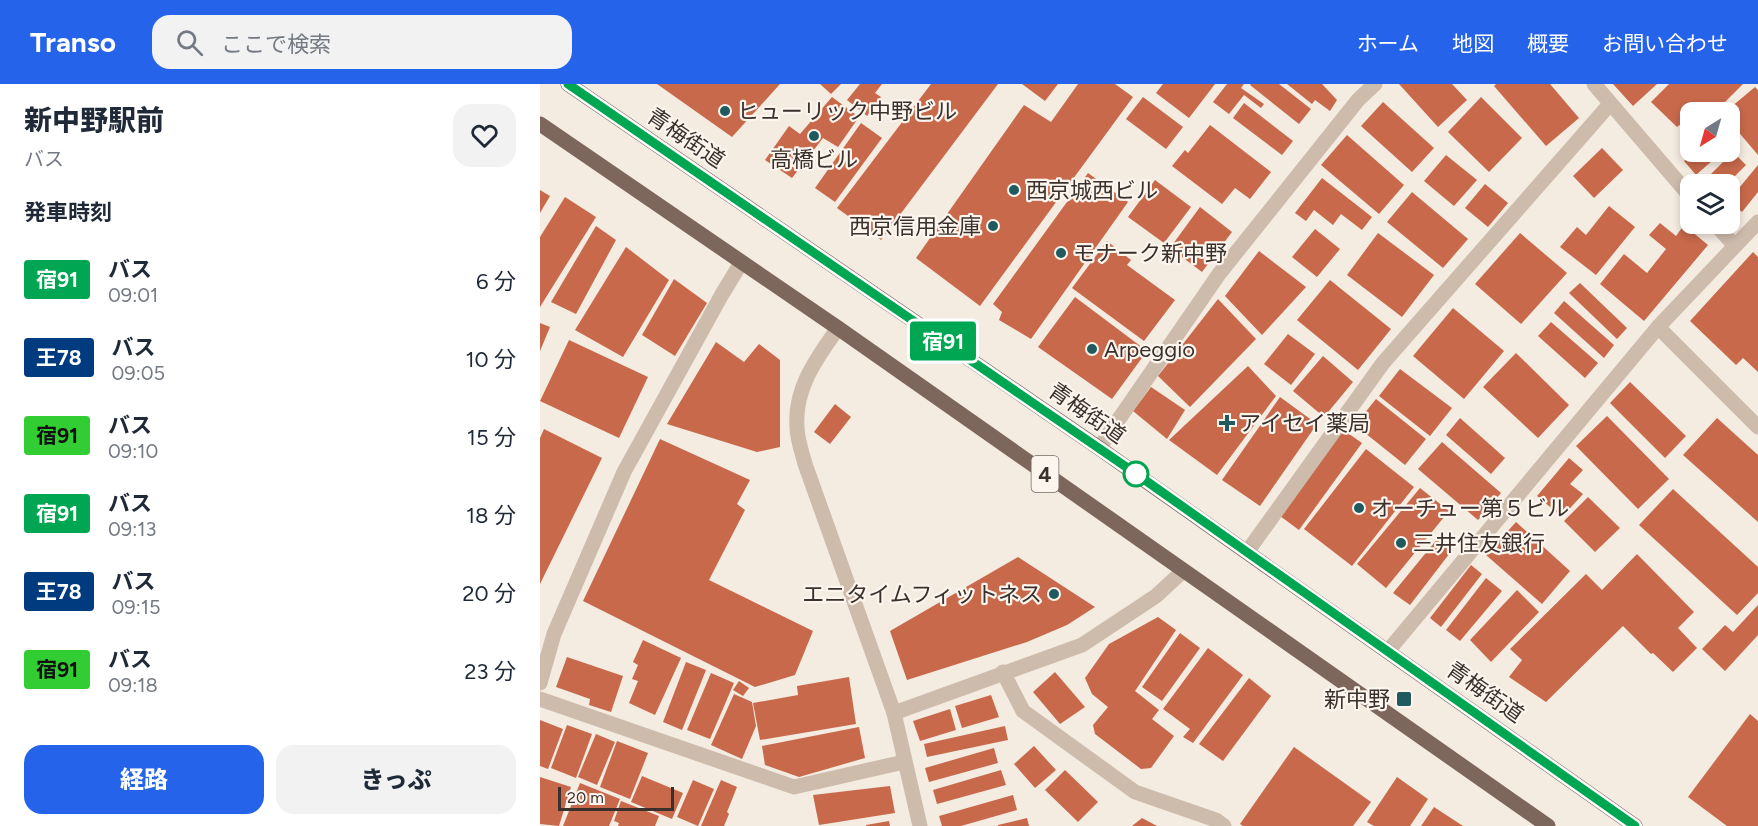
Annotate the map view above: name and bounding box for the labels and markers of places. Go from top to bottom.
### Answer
place label: ヒューリック中野ビル [737,98,957,125]
marker: ヒューリック中野ビル [718,104,732,118]
marker: 高橋ビル [807,129,821,143]
place label: 高橋ビル [770,146,858,173]
place label: 西京城西ビル [1026,177,1158,204]
marker: 西京城西ビル [1007,183,1021,197]
place label: 西京信用金庫 [849,213,981,240]
marker: 西京信用金庫 [986,219,1000,233]
place label: モナーク新中野 [1073,240,1227,267]
marker: モナーク新中野 [1054,246,1068,260]
place label: Arpeggio [1104,336,1195,363]
marker: Arpeggio [1085,342,1099,356]
place label: アイセイ薬局 [1239,410,1370,437]
marker: アイセイ薬局 [1220,416,1234,430]
unlabelled marker [1123,461,1149,487]
place label: オーチュー第５ビル [1371,495,1569,522]
marker: オーチュー第５ビル [1352,501,1366,515]
place label: 三井住友銀行 [1413,530,1545,557]
marker: 三井住友銀行 [1394,536,1408,550]
place label: エニタイムフィットネス [802,581,1042,608]
marker: エニタイムフィットネス [1047,587,1061,601]
place label: 新中野 [1324,686,1390,713]
marker: 新中野 [1395,690,1413,708]

